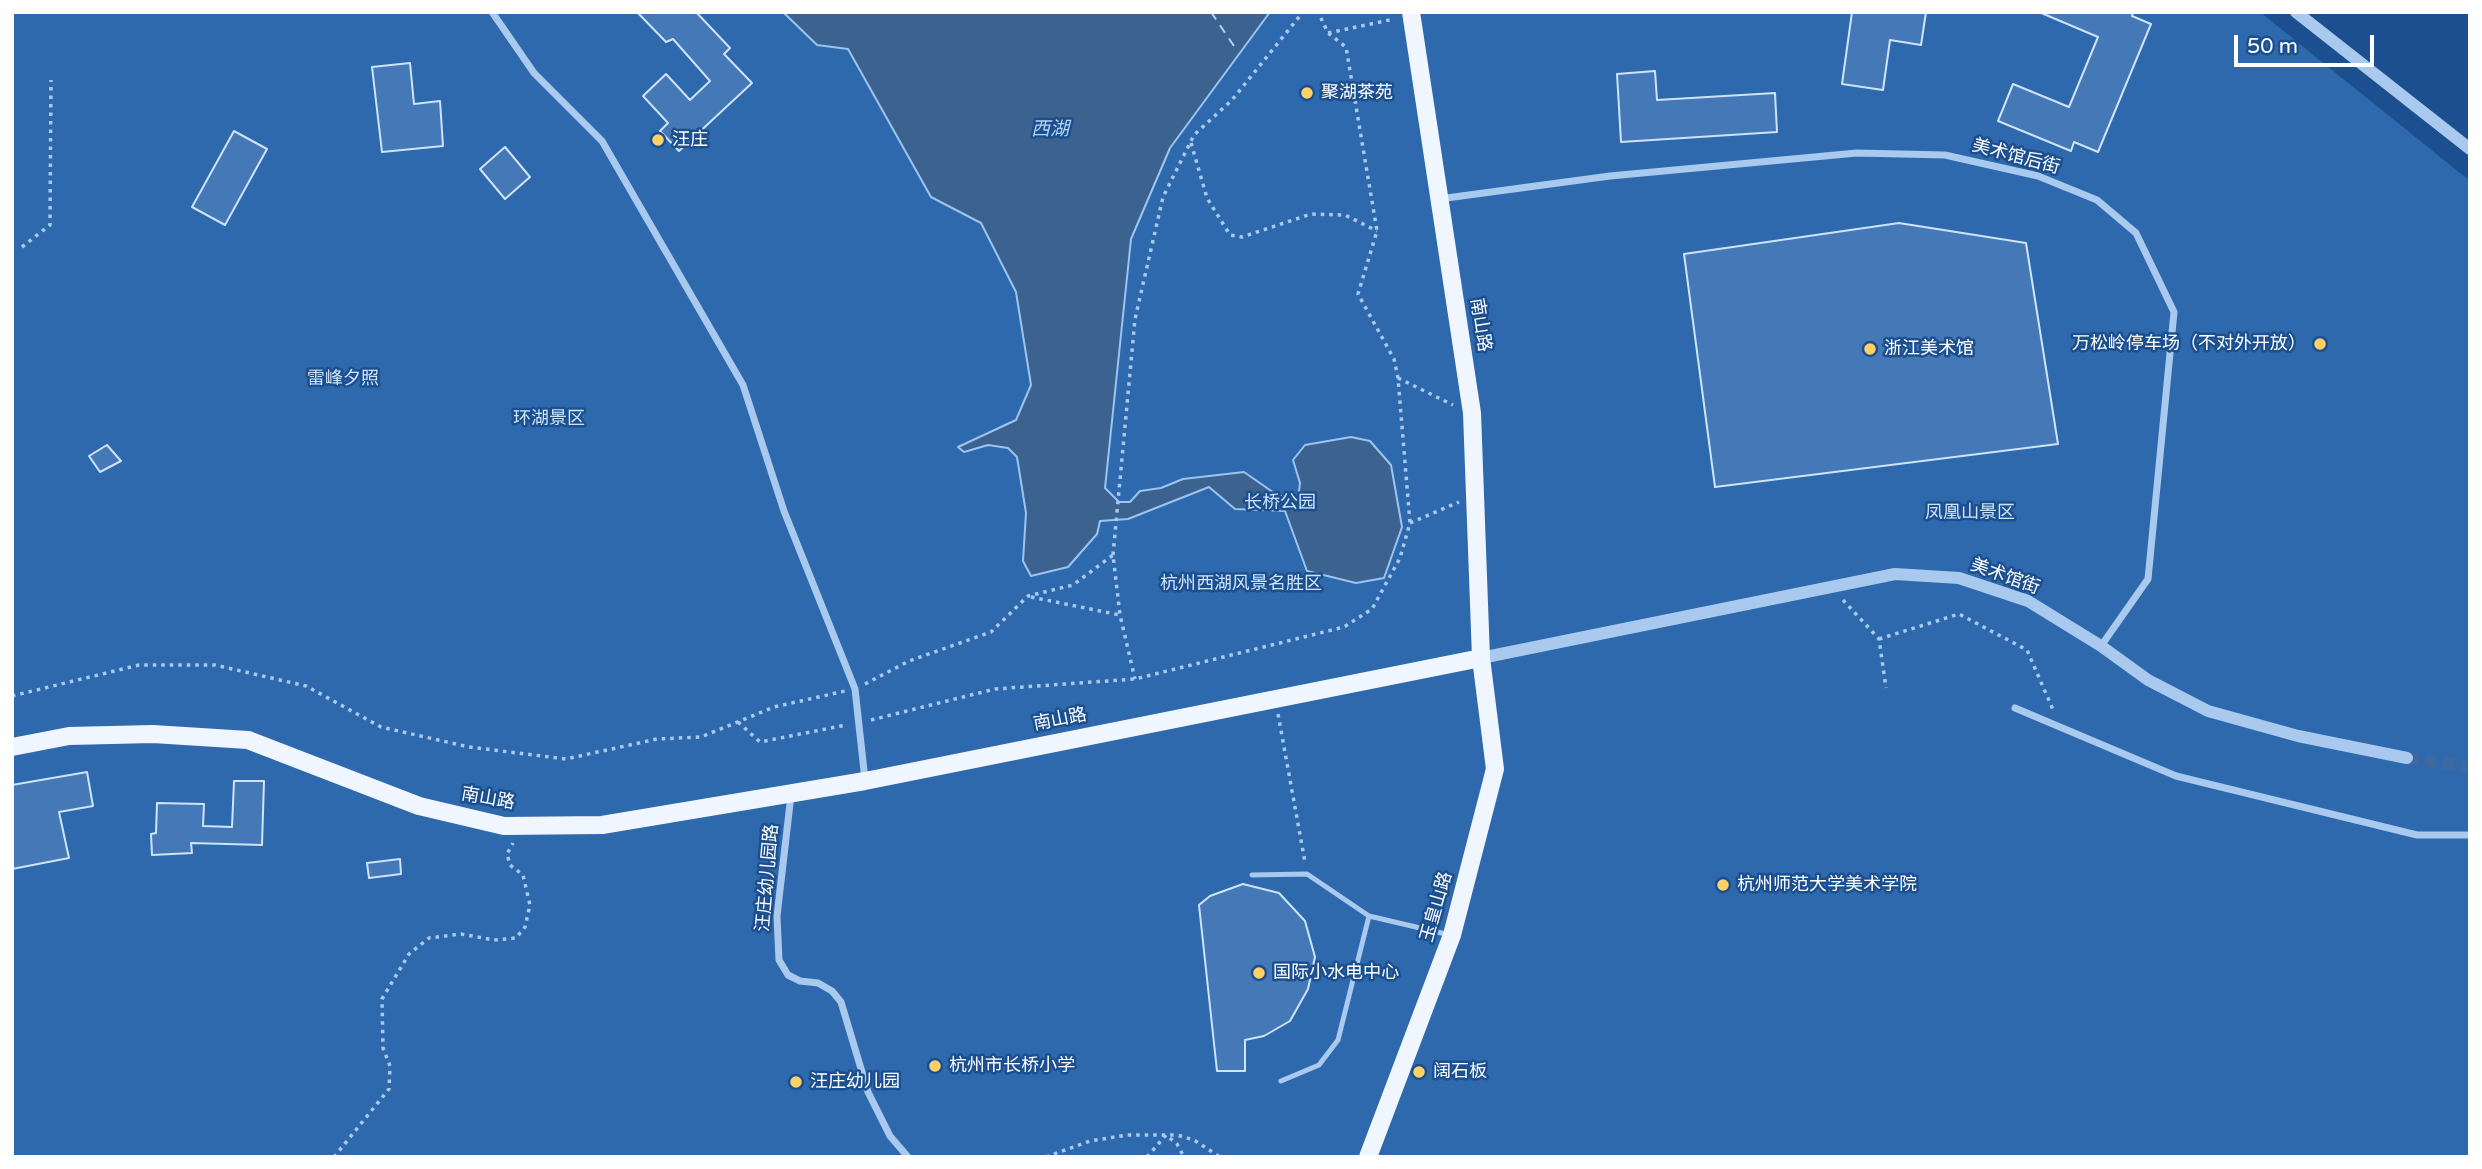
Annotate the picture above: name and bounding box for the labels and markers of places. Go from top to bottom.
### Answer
place label: 聚湖茶苑 [1321,82,1393,104]
marker: 聚湖茶苑 [1299,85,1315,101]
place label: 汪庄 [672,129,708,151]
marker: 汪庄 [650,132,666,148]
place label: 万松岭停车场（不对外开放） [2072,333,2306,355]
marker: 万松岭停车场（不对外开放） [2312,336,2328,352]
place label: 浙江美术馆 [1884,338,1974,360]
marker: 浙江美术馆 [1862,341,1878,357]
place label: 杭州师范大学美术学院 [1737,874,1917,896]
marker: 杭州师范大学美术学院 [1715,877,1731,893]
place label: 国际小水电中心 [1273,962,1399,984]
marker: 国际小水电中心 [1251,965,1267,981]
place label: 杭州市长桥小学 [949,1055,1075,1077]
marker: 杭州市长桥小学 [927,1058,943,1074]
place label: 阔石板 [1433,1061,1487,1083]
marker: 阔石板 [1411,1064,1427,1080]
place label: 汪庄幼儿园 [810,1071,900,1093]
marker: 汪庄幼儿园 [788,1074,804,1090]

